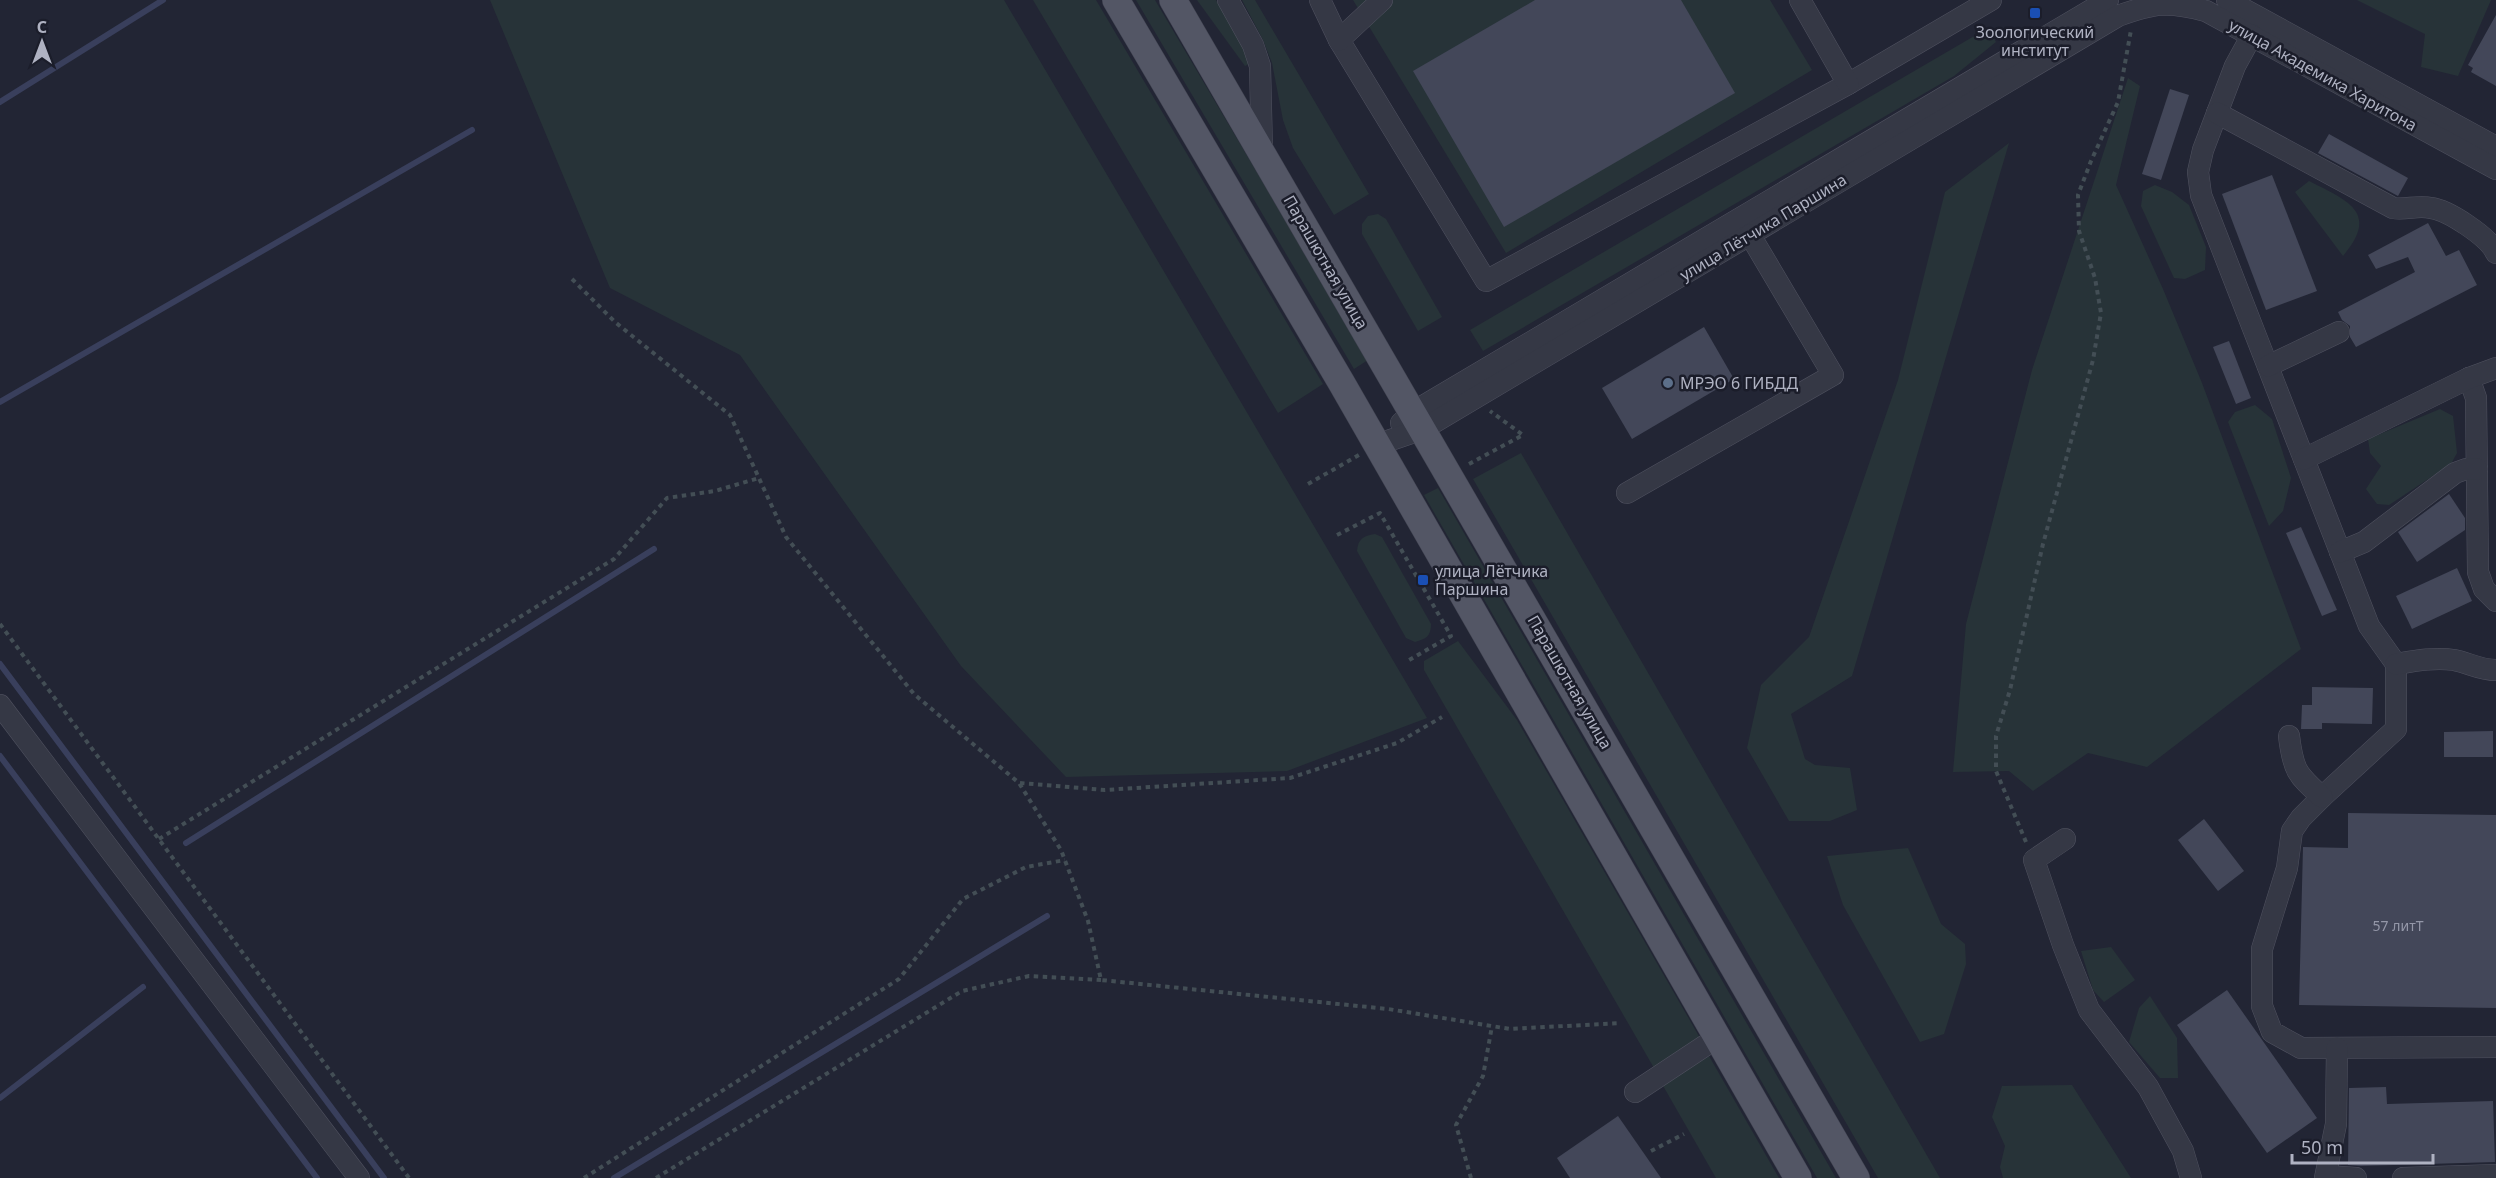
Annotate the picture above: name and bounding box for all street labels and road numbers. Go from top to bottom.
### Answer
street label: улица Академика Харитона [2225,14,2421,136]
street label: улица Лётчика Паршина [1676,168,1850,286]
street label: Парашютная улица [1279,191,1373,333]
street label: Парашютная улица [1523,611,1617,753]

